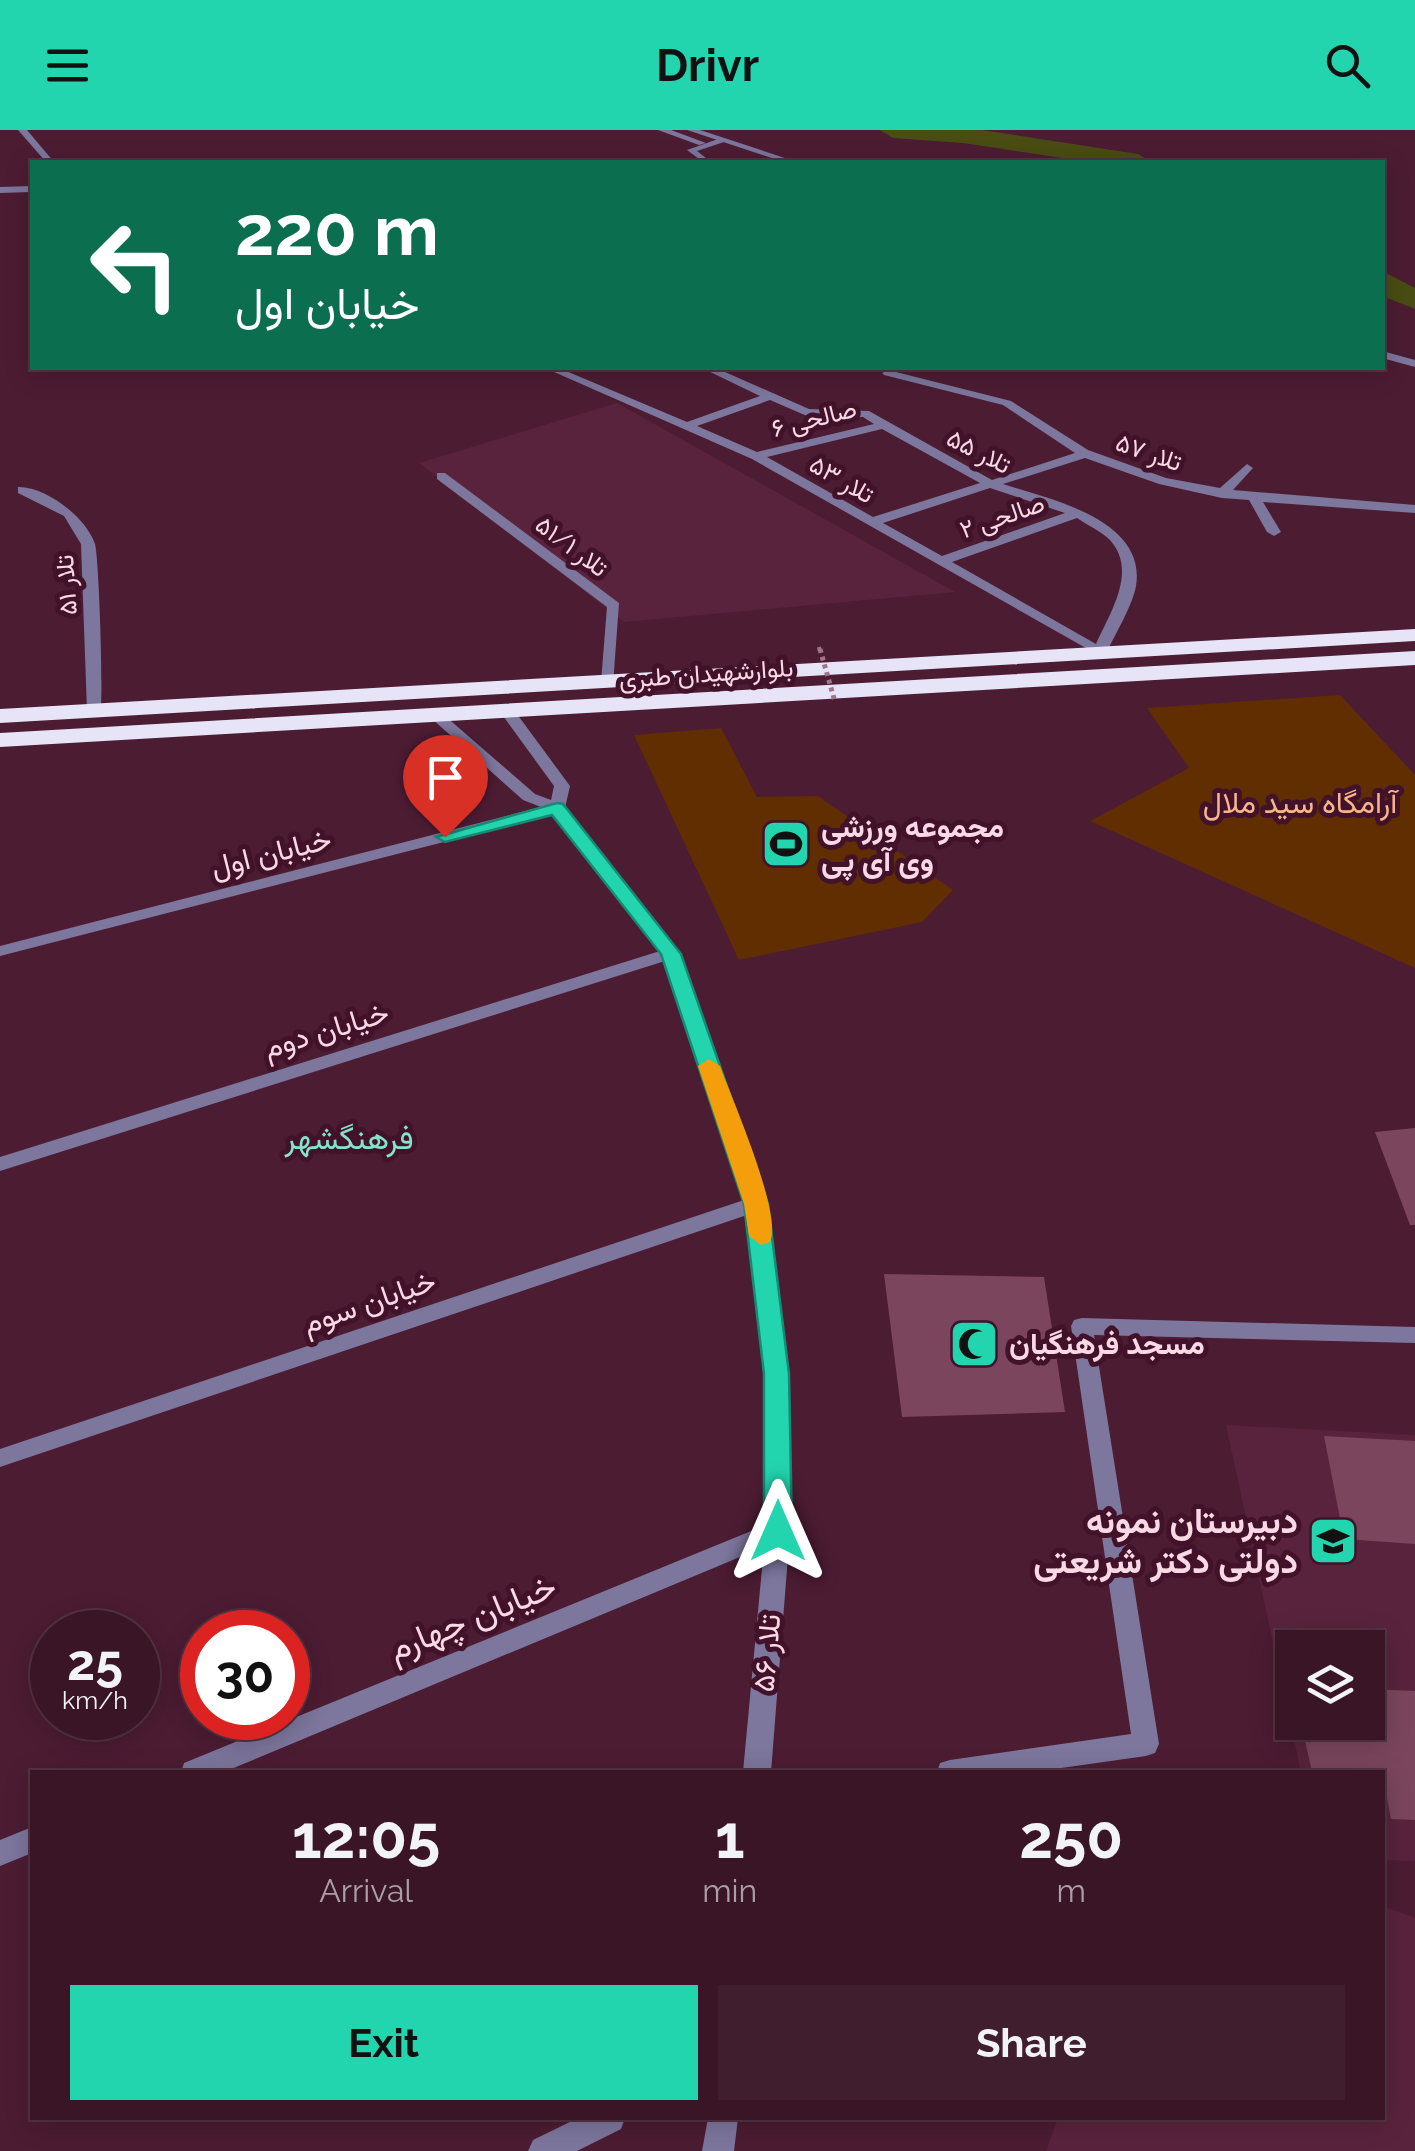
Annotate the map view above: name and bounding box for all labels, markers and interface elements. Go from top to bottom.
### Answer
icon: menu [40,38,95,93]
icon: search [1320,38,1375,93]
text: Drivr [656,39,759,92]
text: 220 m [235,189,439,271]
icon: left [70,200,200,330]
text: خیابان اول [235,277,419,330]
street label: صالحی ۶ [768,393,860,444]
street label: تلار ۵۵ [942,422,1016,481]
street label: تلار ۵۷ [1112,427,1186,478]
street label: تلار ۵۳ [804,449,880,510]
street label: صالحی ۲ [956,488,1049,545]
street label: تلار ۵۱/۱ [529,509,614,584]
street label: تلار ۵۱ [49,554,84,616]
street label: بلوارشهیدان طبری [618,652,794,695]
pin [403,735,488,838]
icon: arrive [418,750,473,805]
park label: آرامگاه سید ملال [1203,785,1399,821]
place label: مجموعه ورزشی وی آی پی [821,809,1004,881]
sports icon: مجموعه ورزشی وی آی پی [760,818,812,870]
street label: خیابان اول [207,821,335,885]
street label: خیابان دوم [259,994,393,1067]
district label: فرهنگشهر [283,1119,414,1158]
street label: خیابان سوم [298,1262,441,1342]
mosque icon: مسجد فرهنگیان [948,1318,1000,1370]
place label: مسجد فرهنگیان [1009,1326,1205,1362]
position arrow [726,1479,830,1583]
place label: دبیرستان نمونه دولتی دکتر شریعتی [1033,1500,1298,1583]
school or university icon: دبیرستان نمونه دولتی دکتر شریعتی [1307,1515,1359,1567]
street label: خیابان چهارم [382,1564,563,1672]
speed limit sign: 30 [180,1610,310,1740]
street label: تلار ۵۶ [746,1612,788,1694]
map controls [1275,1630,1385,1740]
button: layers [1275,1630,1385,1740]
text: 25 [67,1633,123,1692]
text: km/h [62,1685,128,1715]
text: 12:05 [292,1802,440,1872]
text: 1 [715,1802,745,1872]
text: 250 [1019,1802,1123,1872]
text: Arrival [319,1872,413,1909]
text: min [702,1872,757,1909]
text: m [1056,1872,1086,1909]
button: Exit [70,1985,698,2100]
button: Share [718,1985,1345,2100]

